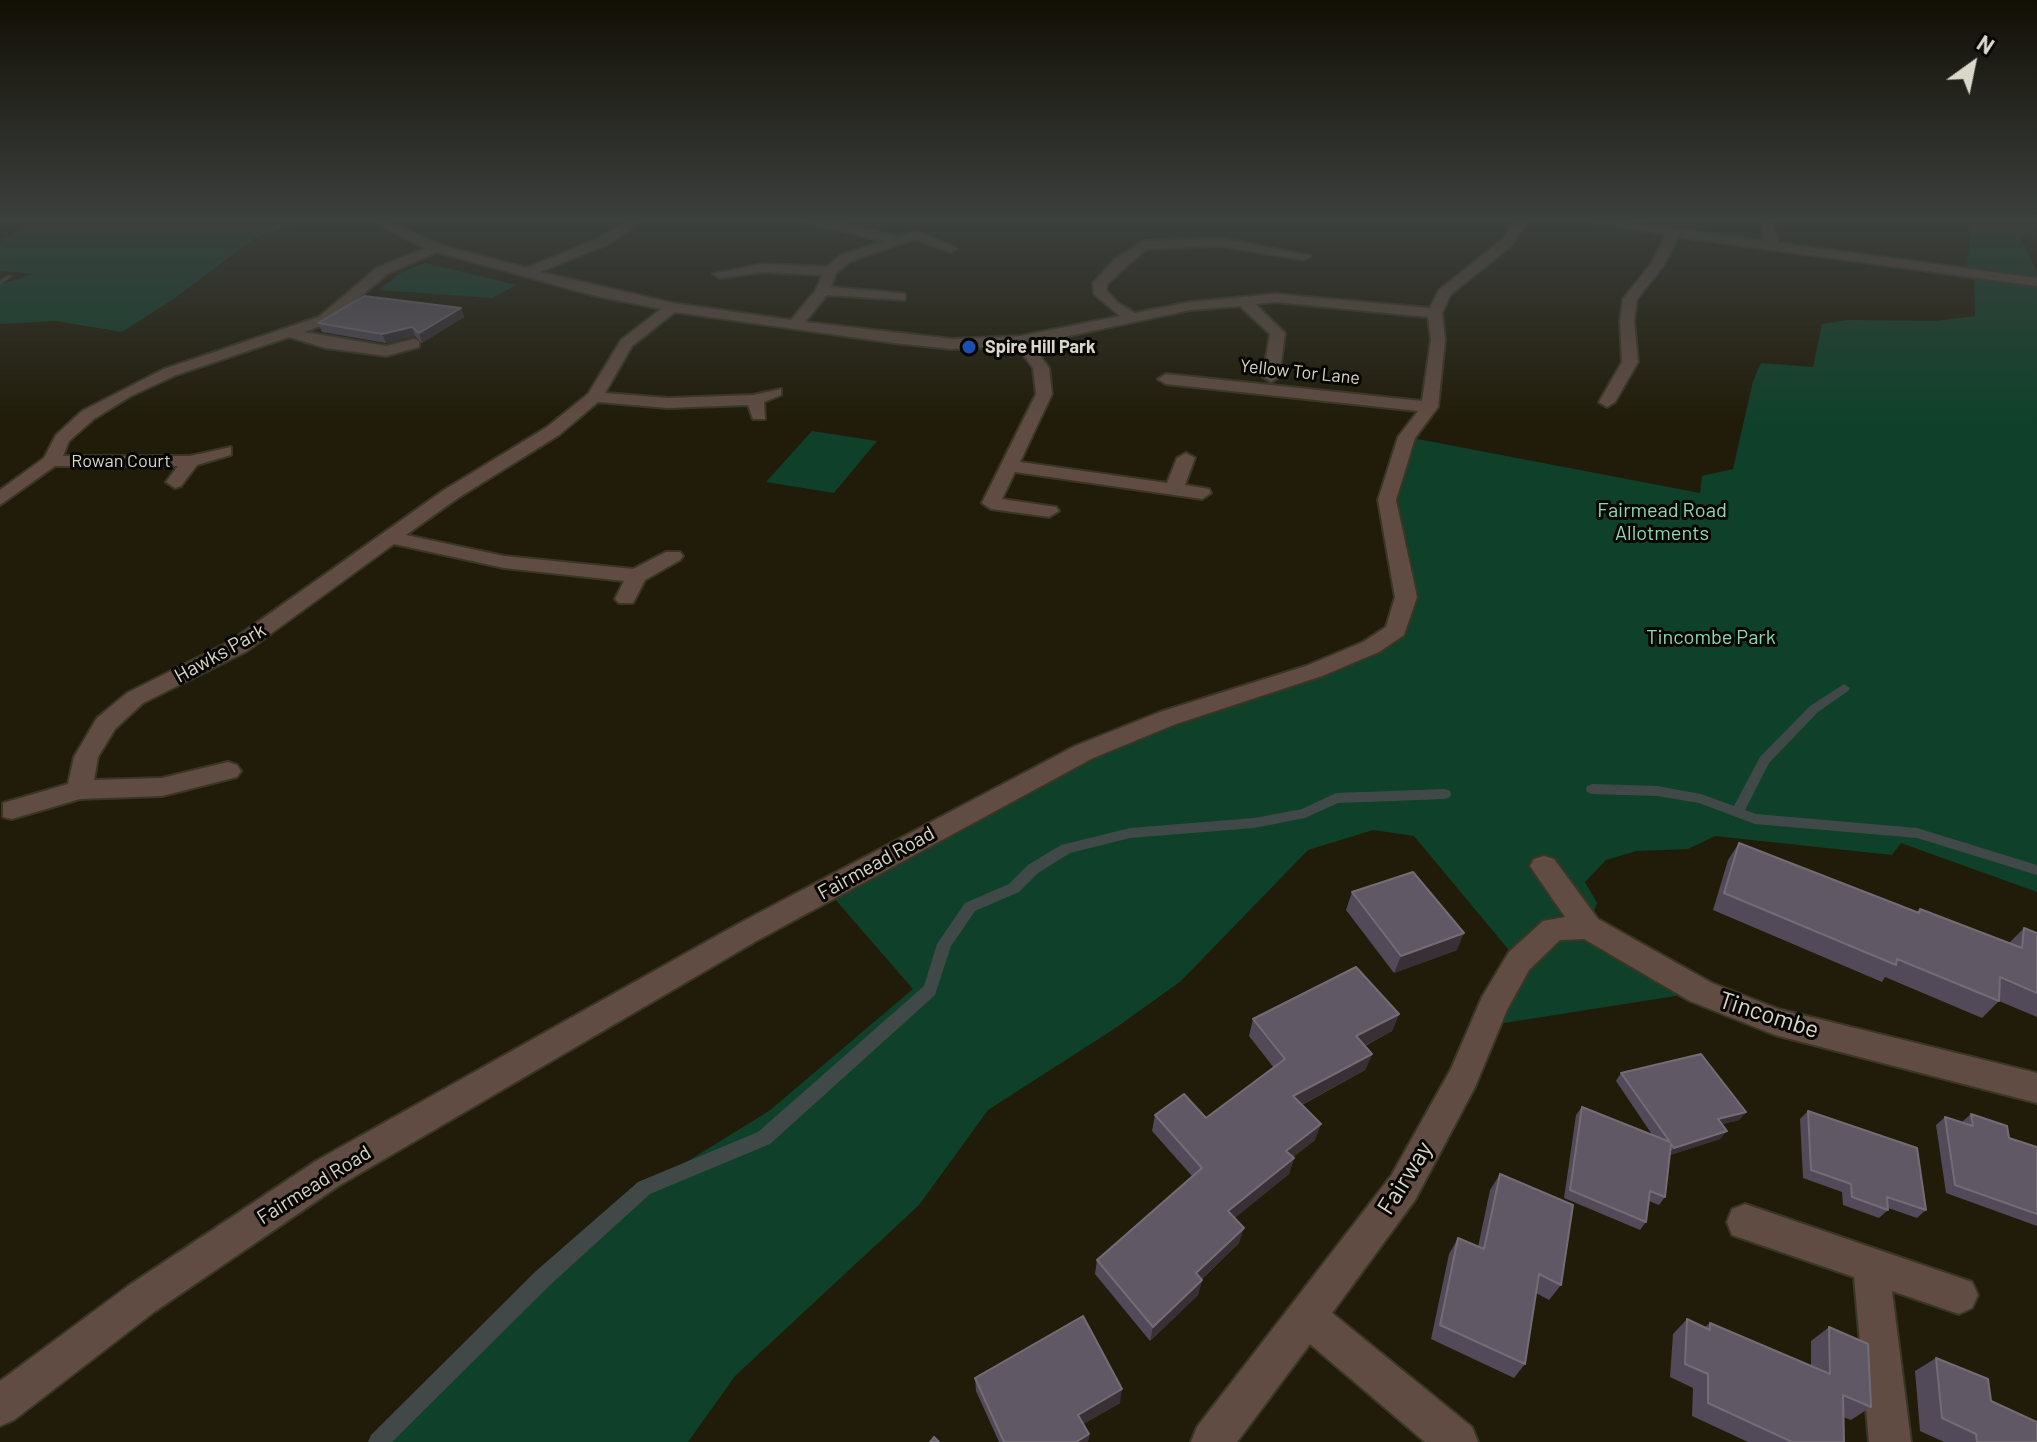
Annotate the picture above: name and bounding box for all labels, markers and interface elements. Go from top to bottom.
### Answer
north arrow [1933,24,2013,104]
text: N [1973,29,1999,59]
place label: Spire Hill Park [985,336,1096,358]
marker: Spire Hill Park [960,338,978,356]
street label: Yellow Tor Lane [1239,355,1361,389]
street label: Rowan Court [71,450,171,472]
park label: Fairmead Road Allotments [1597,498,1727,545]
street label: Hawks Park [170,618,270,688]
park label: Tincombe Park [1646,625,1776,649]
street label: Fairmead Road [813,821,939,905]
street label: Tincombe [1715,985,1823,1045]
street label: Fairway [1371,1136,1439,1220]
street label: Fairmead Road [253,1140,375,1230]

